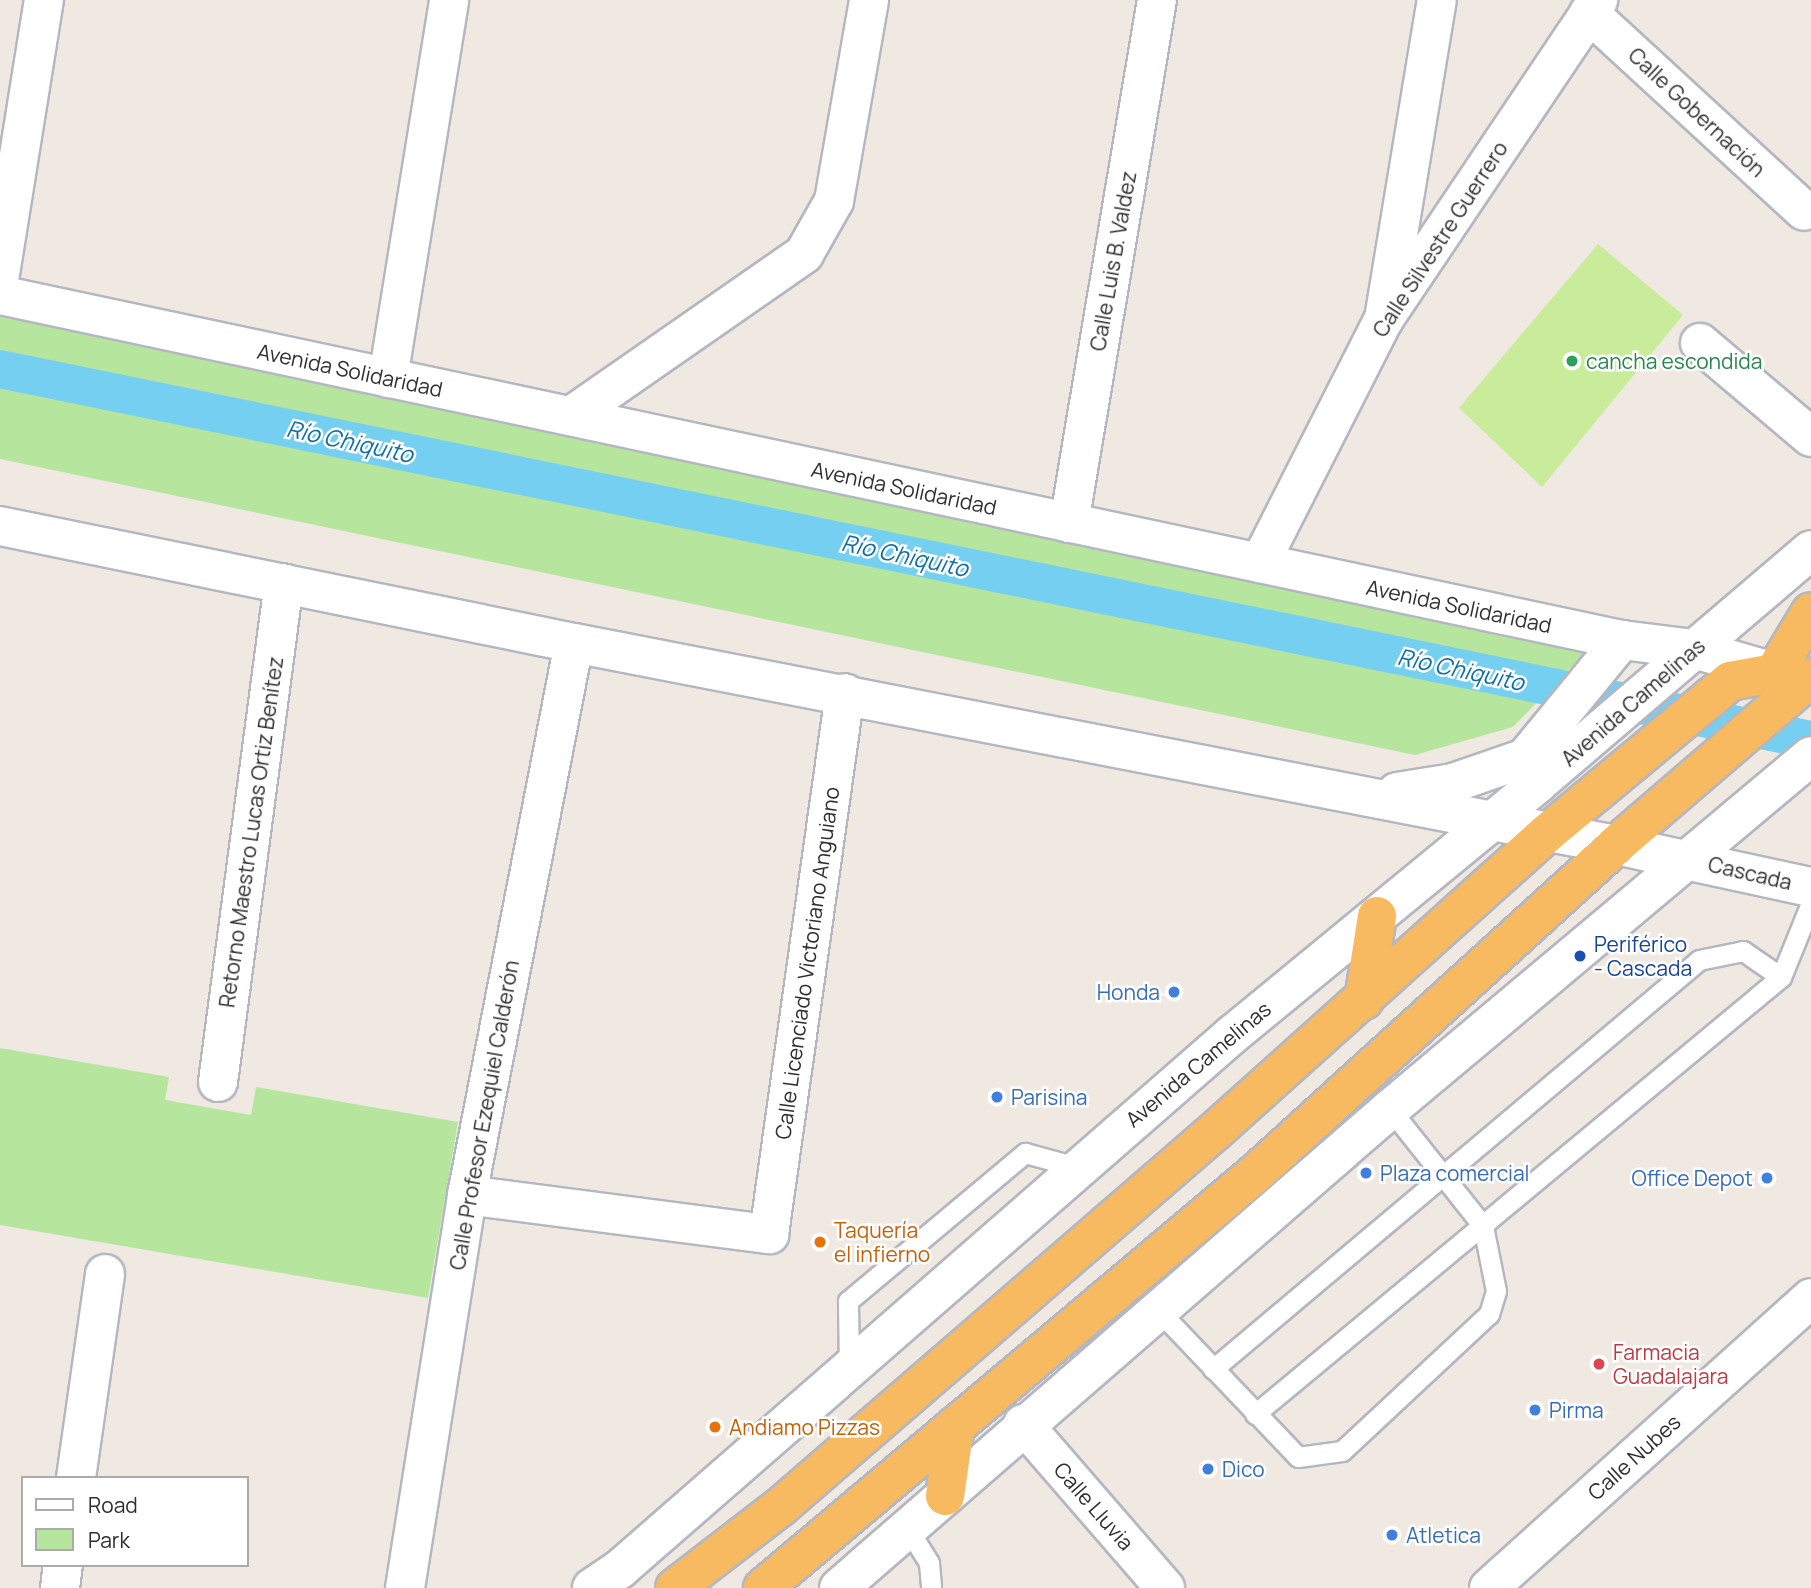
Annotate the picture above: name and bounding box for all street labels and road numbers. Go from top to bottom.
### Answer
street label: Calle Gobernación [1623,42,1771,182]
street label: Calle Silvestre Guerrero [1367,137,1513,341]
street label: Calle Luis B. Valdez [1085,169,1141,353]
street label: Avenida Solidaridad [255,338,445,402]
street label: Avenida Solidaridad [809,456,999,520]
street label: Avenida Solidaridad [1364,574,1554,638]
street label: Avenida Camelinas [1556,633,1710,771]
street label: Retorno Maestro Lucas Ortiz Benítez [214,655,288,1009]
street label: Calle Licenciado Victoriano Anguiano [770,785,844,1141]
street label: Cascada [1706,851,1794,895]
street label: Calle Profesor Ezequiel Calderón [444,958,524,1272]
street label: Avenida Camelinas [1120,996,1276,1132]
street label: Calle Nubes [1583,1409,1685,1505]
street label: Calle Lluvia [1049,1457,1139,1555]

